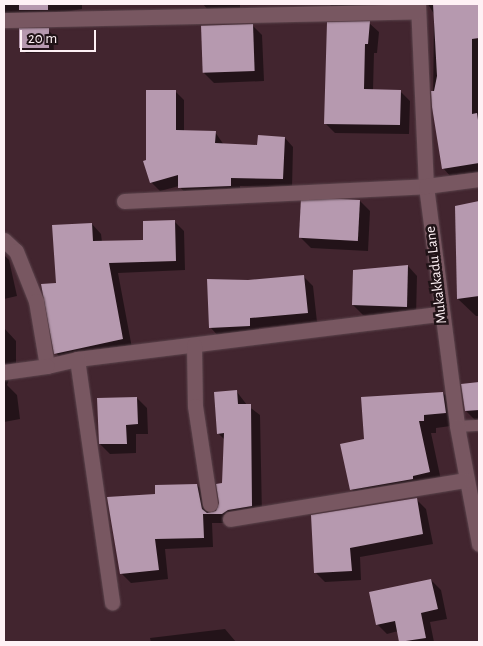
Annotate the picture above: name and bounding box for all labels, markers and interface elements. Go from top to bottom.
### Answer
scale bar [22,20,99,52]
text: 20 m [28,31,57,46]
street label: Mukakkadu Lane [421,225,451,325]

